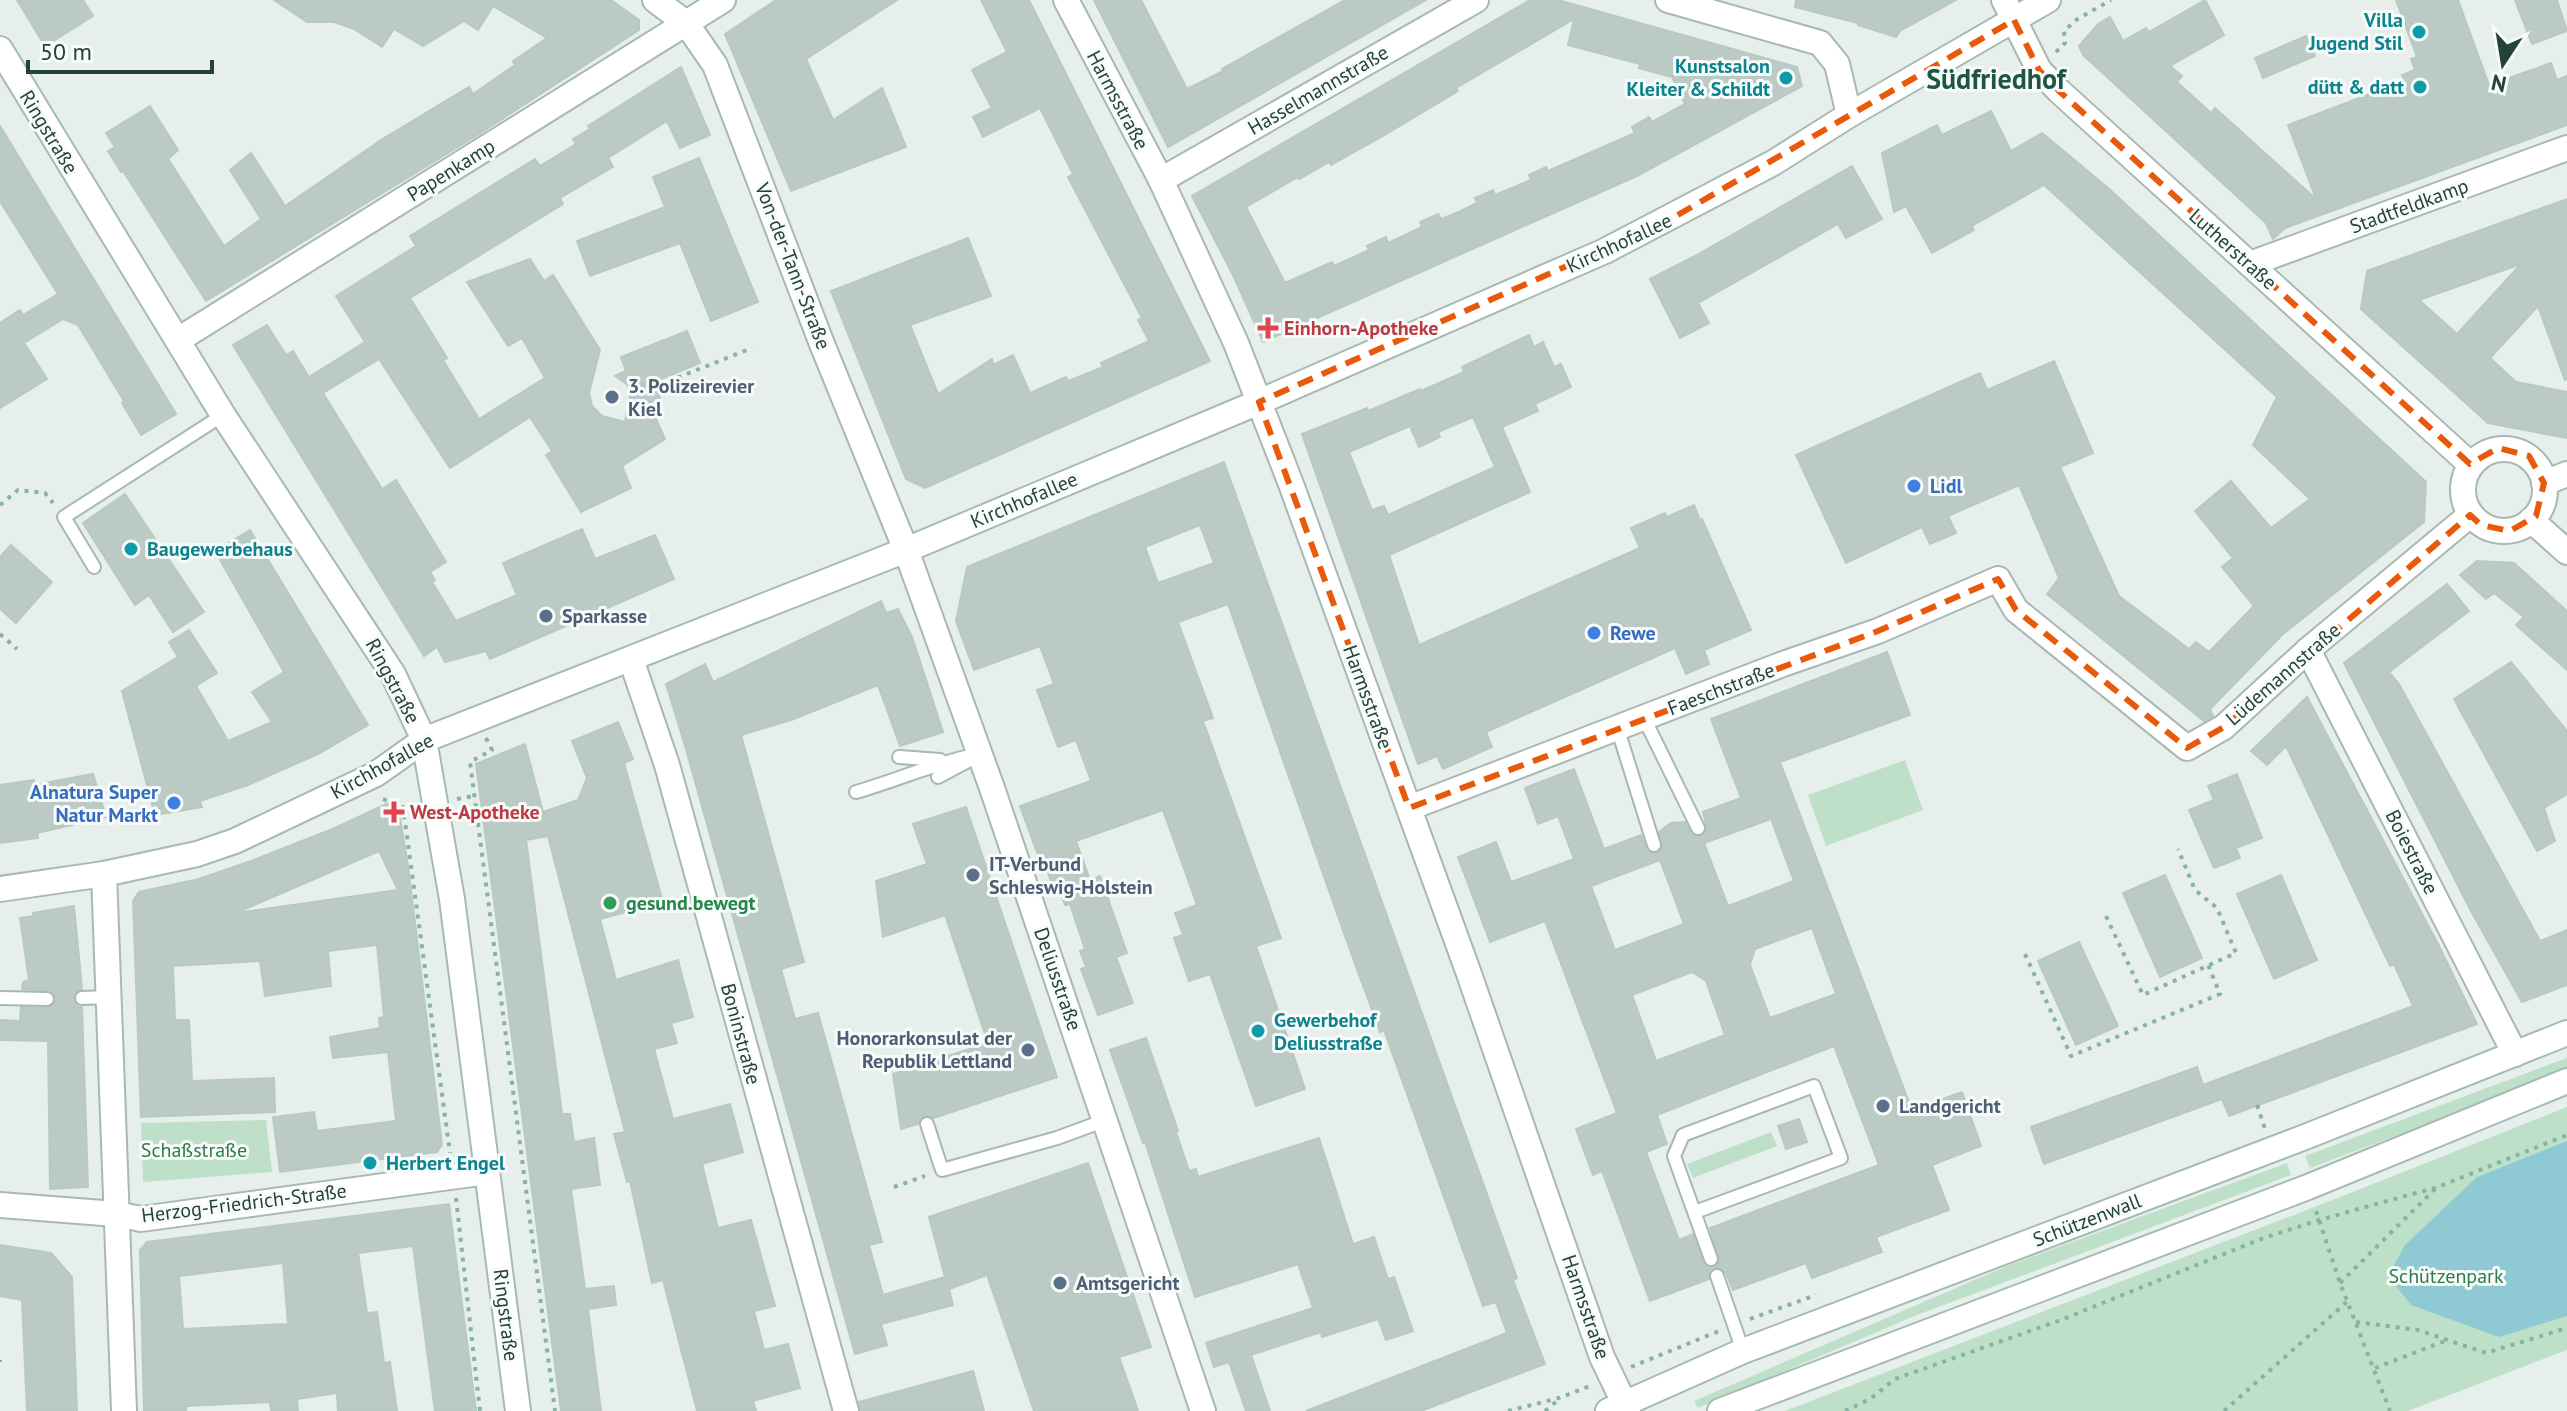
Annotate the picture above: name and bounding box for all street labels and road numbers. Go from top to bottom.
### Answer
street label: Hasselmannstraße [1243,39,1393,141]
street label: Harmsstraße [1081,46,1155,154]
street label: Ringstraße [14,85,84,179]
street label: Papenkamp [402,133,500,207]
street label: Stadtfeldkamp [2346,173,2472,239]
street label: Von-der-Tann-Straße [749,178,837,353]
street label: Lutherstraße [2184,203,2282,295]
street label: Kirchhofallee [1562,207,1676,279]
street label: Kirchhofallee [967,466,1081,534]
street label: Lüdemannstraße [2220,617,2346,731]
street label: Ringstraße [360,634,426,728]
street label: Harmsstraße [1337,641,1399,753]
street label: Faeschstraße [1664,657,1778,721]
street label: Kirchhofallee [326,727,438,805]
street label: Boiestraße [2380,805,2444,899]
street label: Deliusstraße [1028,924,1088,1034]
street label: Boninstraße [715,981,767,1087]
street label: Herzog-Friedrich-Straße [140,1178,348,1228]
street label: Schützenwall [2029,1187,2145,1253]
street label: Harmsstraße [1556,1251,1616,1363]
street label: Ringstraße [487,1267,525,1363]

